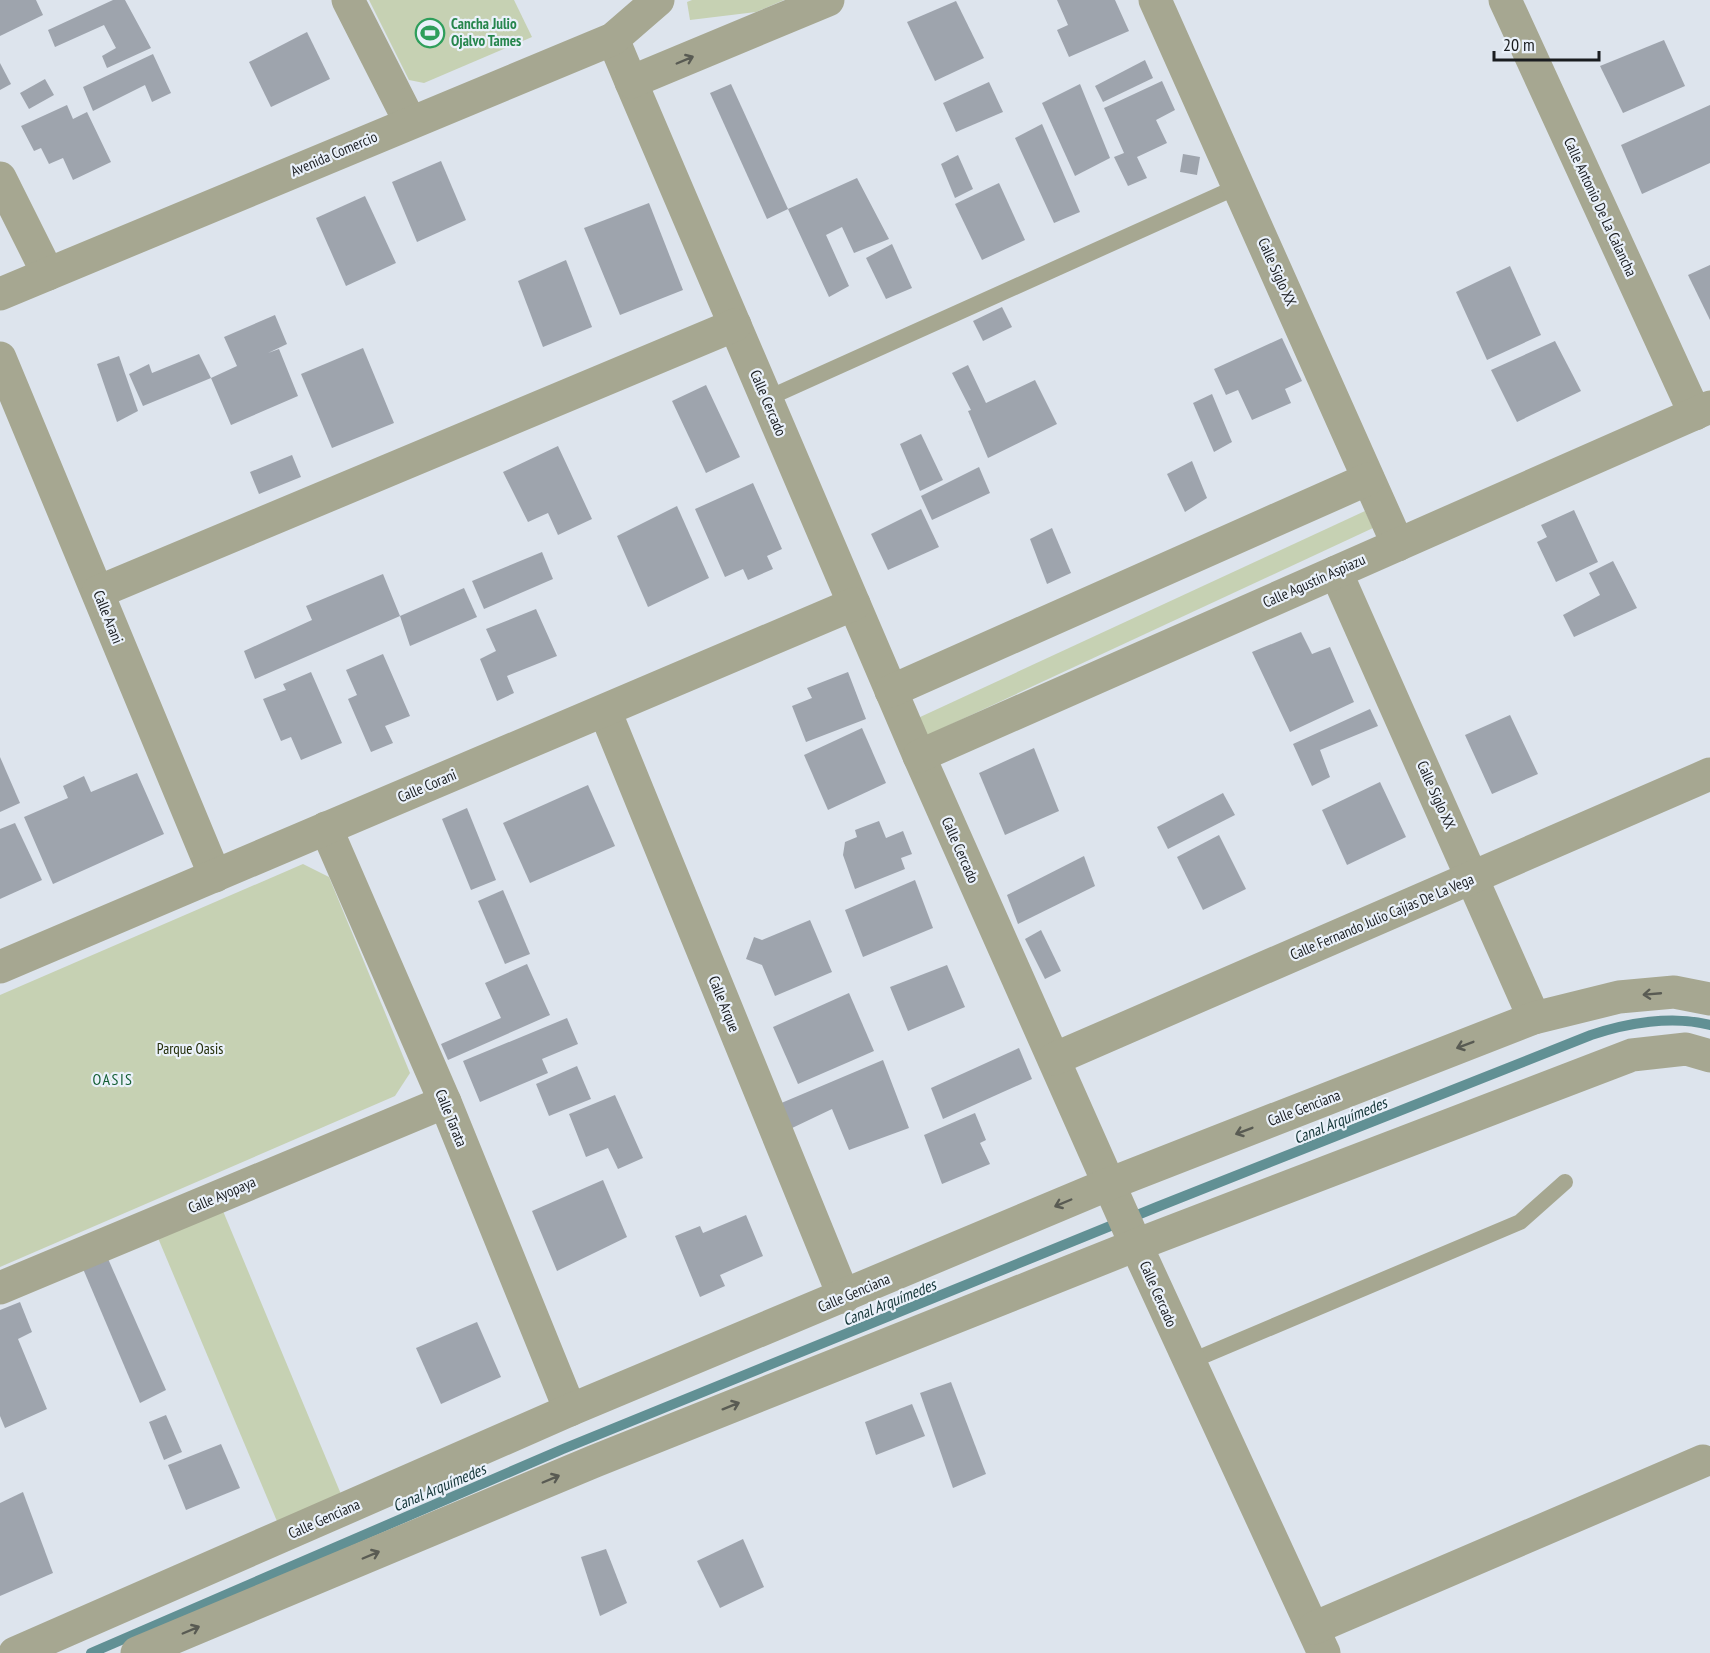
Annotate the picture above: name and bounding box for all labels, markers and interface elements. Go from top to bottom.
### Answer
place label: Cancha Julio Ojalvo Tames [451,14,521,50]
sports icon: Cancha Julio Ojalvo Tames [414,17,446,49]
scale bar [1494,24,1599,62]
text: 20 m [1503,33,1535,56]
one-way arrow [675,54,694,65]
street label: Avenida Comercio [288,127,380,180]
street label: Calle Antonio De La Calancha [1560,134,1641,279]
street label: Calle Siglo XX [1254,235,1301,309]
street label: Calle Cercado [746,367,791,439]
street label: Calle Agustín Aspiazu [1260,549,1368,612]
street label: Calle Arani [89,587,128,646]
street label: Calle Siglo XX [1413,758,1460,832]
street label: Calle Corani [395,765,459,806]
street label: Calle Cercado [938,814,983,886]
street label: Calle Fernando Julio Cajías De La Vega [1287,869,1476,964]
street label: Calle Arque [705,973,744,1035]
one-way arrow [1643,989,1663,1000]
park label: Parque Oasis [157,1039,223,1058]
one-way arrow [1456,1040,1475,1051]
district label: OASIS [93,1069,133,1089]
street label: Calle Genciana [1265,1085,1343,1130]
street label: Calle Tarata [431,1086,472,1149]
water label: Canal Arquímedes [1290,1092,1391,1148]
one-way arrow [1236,1126,1254,1137]
street label: Calle Ayopaya [185,1172,258,1217]
one-way arrow [1055,1198,1073,1210]
street label: Calle Cercado [1136,1258,1181,1330]
street label: Calle Genciana [815,1269,893,1316]
water label: Canal Arquímedes [839,1274,940,1330]
one-way arrow [722,1400,740,1411]
water label: Canal Arquímedes [390,1458,490,1516]
one-way arrow [541,1473,559,1484]
street label: Calle Genciana [285,1494,363,1543]
one-way arrow [361,1549,379,1560]
one-way arrow [181,1624,200,1635]

